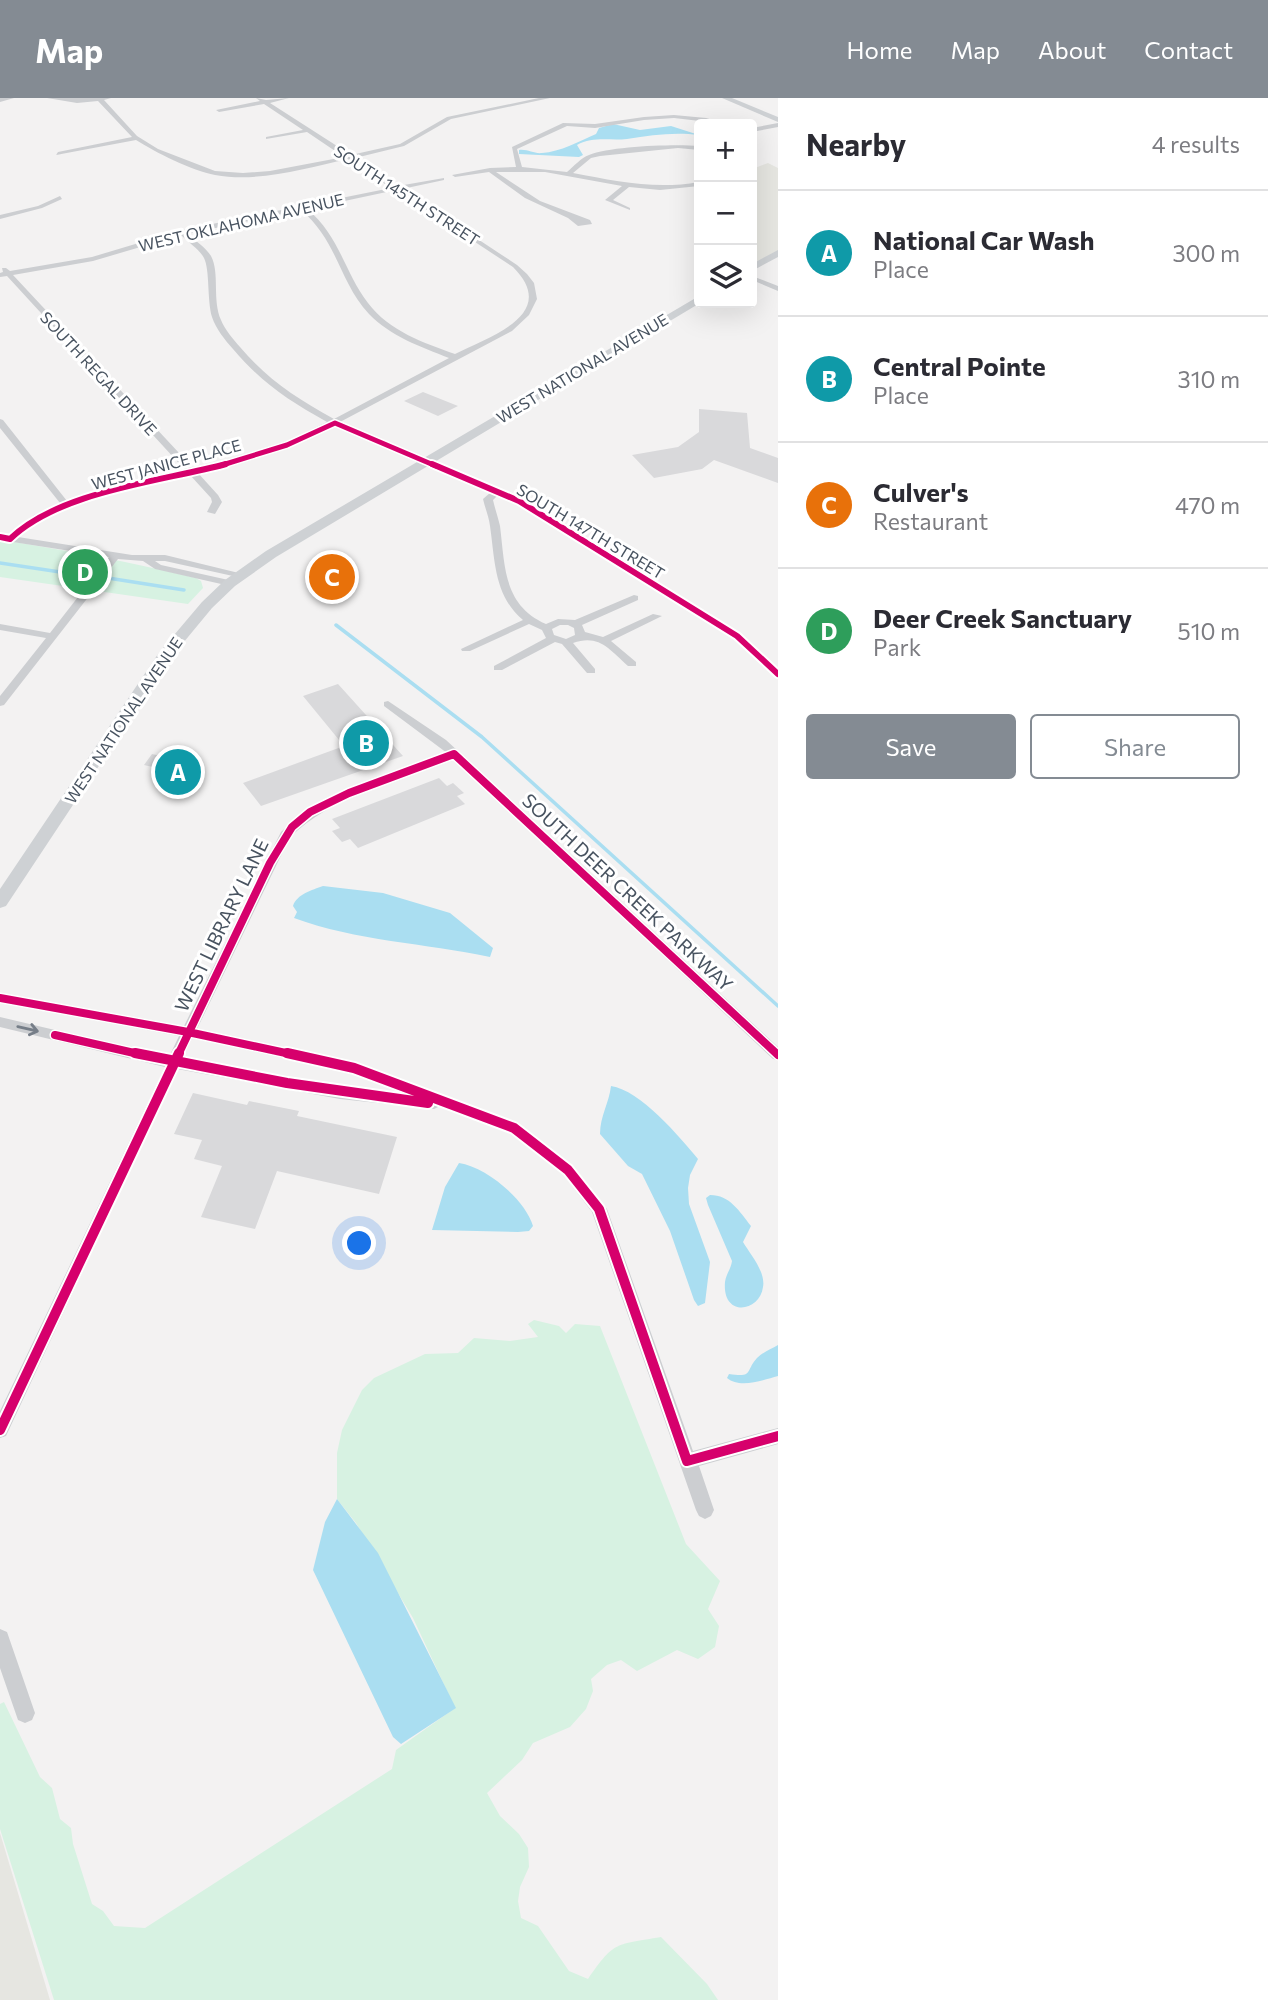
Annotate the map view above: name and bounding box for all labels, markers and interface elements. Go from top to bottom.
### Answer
text: Map [35,29,103,70]
text: Home [847,35,913,64]
text: Map [951,35,1000,64]
text: About [1038,35,1106,64]
text: Contact [1144,35,1233,64]
map controls [694,119,757,308]
button: + [694,119,757,182]
text: Nearby [806,125,906,162]
text: 4 results [1152,130,1240,158]
street label: SOUTH 145TH STREET [331,141,483,249]
button: − [694,182,757,245]
street label: WEST OKLAHOMA AVENUE [136,189,346,255]
text: National Car Wash [873,224,1095,255]
text: A [821,239,837,267]
text: 300 m [1172,239,1240,267]
button: layers [694,245,757,308]
text: Place [873,255,929,283]
street label: SOUTH REGAL DRIVE [37,307,161,439]
street label: WEST NATIONAL AVENUE [493,309,671,427]
text: Central Pointe [873,350,1046,381]
text: B [821,365,837,393]
text: 310 m [1178,365,1240,393]
text: Place [873,381,929,409]
street label: WEST JANICE PLACE [89,435,243,493]
text: Culver's [873,476,969,507]
street label: SOUTH 147TH STREET [514,479,668,583]
text: C [821,491,837,519]
text: 470 m [1175,491,1240,519]
text: Restaurant [873,507,988,535]
pin: D [62,546,108,598]
pin: C [309,551,355,603]
text: Deer Creek Sanctuary [873,602,1132,633]
text: D [821,617,837,645]
text: 510 m [1177,617,1240,645]
street label: WEST NATIONAL AVENUE [60,633,186,807]
text: Park [873,633,921,661]
button: Save [806,714,1016,779]
button: Share [1030,714,1240,779]
pin: B [343,717,389,769]
pin: A [155,746,201,798]
street label: SOUTH DEER CREEK PARKWAY [518,788,738,996]
street label: WEST LIBRARY LANE [169,835,273,1015]
one-way arrow [16,1023,39,1036]
your location [342,1226,376,1260]

